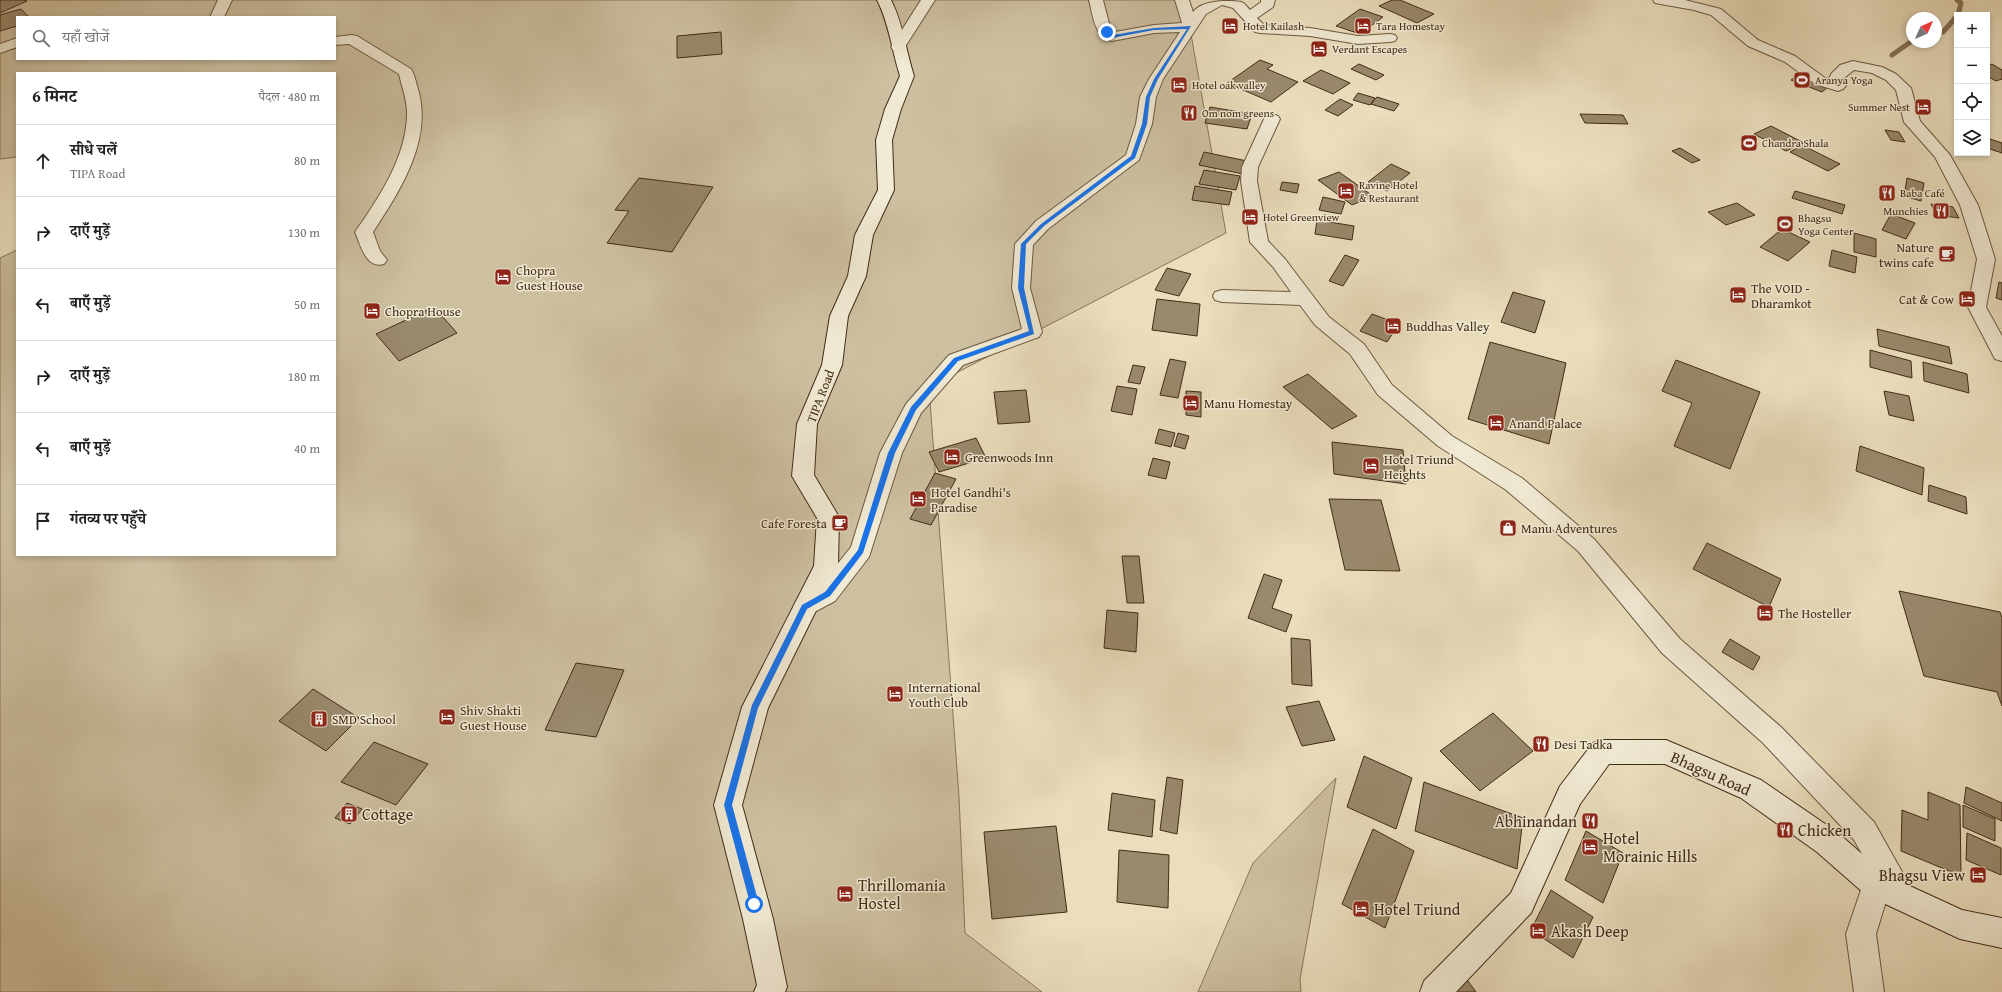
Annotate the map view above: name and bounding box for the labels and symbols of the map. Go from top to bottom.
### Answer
north arrow [1906,12,1942,48]
hotel icon: Hotel Kailash [1220,16,1240,36]
hotel icon: Tara Homestay [1353,16,1373,36]
place label: Hotel Kailash [1243,18,1305,34]
place label: Tara Homestay [1376,18,1445,34]
route end [1098,23,1116,41]
hotel icon: Verdant Escapes [1309,39,1329,59]
place label: Verdant Escapes [1332,41,1407,57]
sports icon: Aranya Yoga [1792,70,1812,90]
place label: Aranya Yoga [1815,72,1873,88]
hotel icon: Hotel oak valley [1169,75,1189,95]
place label: Hotel oak valley [1192,77,1266,93]
hotel icon: Summer Nest [1913,97,1933,117]
place label: Summer Nest [1848,99,1910,115]
restaurant icon: Om nom greens [1179,103,1199,123]
place label: Om nom greens [1202,105,1274,121]
sports icon: Chandra Shala [1739,133,1759,153]
place label: Chandra Shala [1762,135,1829,151]
place label: Ravine Hotel & Restaurant [1359,177,1420,206]
hotel icon: Ravine Hotel & Restaurant [1336,181,1356,201]
restaurant icon: Baba Café [1877,183,1897,203]
place label: Baba Café [1900,185,1945,201]
restaurant icon: Munchies [1931,201,1951,221]
place label: Munchies [1883,203,1928,219]
hotel icon: Hotel Greenview [1240,207,1260,227]
place label: Hotel Greenview [1263,209,1340,225]
place label: Bhagsu Yoga Center [1798,210,1854,239]
sports icon: Bhagsu Yoga Center [1775,214,1795,234]
place label: Nature twins cafe [1879,238,1934,272]
cafe icon: Nature twins cafe [1937,244,1957,264]
place label: Chopra Guest House [516,261,583,295]
hotel icon: Chopra Guest House [493,267,513,287]
place label: The VOID - Dharamkot [1751,279,1812,313]
hotel icon: The VOID - Dharamkot [1728,285,1748,305]
hotel icon: Cat & Cow [1957,289,1977,309]
place label: Cat & Cow [1899,290,1955,309]
hotel icon: Chopra House [362,301,382,321]
place label: Chopra House [385,302,461,321]
hotel icon: Buddhas Valley [1383,316,1403,336]
place label: Buddhas Valley [1406,317,1490,336]
street label: TIPA Road [802,367,839,425]
hotel icon: Manu Homestay [1181,393,1201,413]
place label: Manu Homestay [1204,394,1293,413]
hotel icon: Anand Palace [1486,413,1506,433]
place label: Anand Palace [1509,414,1582,433]
hotel icon: Greenwoods Inn [942,447,962,467]
place label: Greenwoods Inn [965,448,1054,467]
place label: Hotel Triund Heights [1384,450,1454,484]
hotel icon: Hotel Triund Heights [1361,456,1381,476]
place label: Hotel Gandhi's Paradise [931,483,1011,517]
hotel icon: Hotel Gandhi's Paradise [908,489,928,509]
cafe icon: Cafe Foresta [830,513,850,533]
place label: Cafe Foresta [761,514,828,533]
shop icon: Manu Adventures [1498,518,1518,538]
place label: Manu Adventures [1521,519,1617,538]
hotel icon: The Hosteller [1755,603,1775,623]
place label: The Hosteller [1778,604,1852,623]
place label: International Youth Club [908,678,981,712]
hotel icon: International Youth Club [885,684,905,704]
place label: Shiv Shakti Guest House [460,701,527,735]
hotel icon: Shiv Shakti Guest House [437,707,457,727]
building icon: SMD School [309,709,329,729]
place label: SMD School [332,710,396,729]
restaurant icon: Desi Tadka [1531,734,1551,754]
place label: Desi Tadka [1554,735,1613,754]
street label: Bhagsu Road [1667,745,1755,802]
place label: Cottage [362,802,413,826]
building icon: Cottage [339,804,359,824]
place label: Abhinandan [1495,809,1577,833]
restaurant icon: Abhinandan [1580,811,1600,831]
place label: Chicken [1798,818,1851,842]
restaurant icon: Chicken [1775,820,1795,840]
place label: Hotel Morainic Hills [1603,826,1697,868]
hotel icon: Hotel Morainic Hills [1580,837,1600,857]
place label: Bhagsu View [1879,863,1966,887]
hotel icon: Bhagsu View [1968,865,1988,885]
place label: Thrillomania Hostel [858,873,946,915]
hotel icon: Thrillomania Hostel [835,884,855,904]
route start [745,895,763,913]
place label: Hotel Triund [1374,897,1461,921]
hotel icon: Hotel Triund [1351,899,1371,919]
place label: Akash Deep [1551,919,1629,943]
hotel icon: Akash Deep [1528,921,1548,941]

